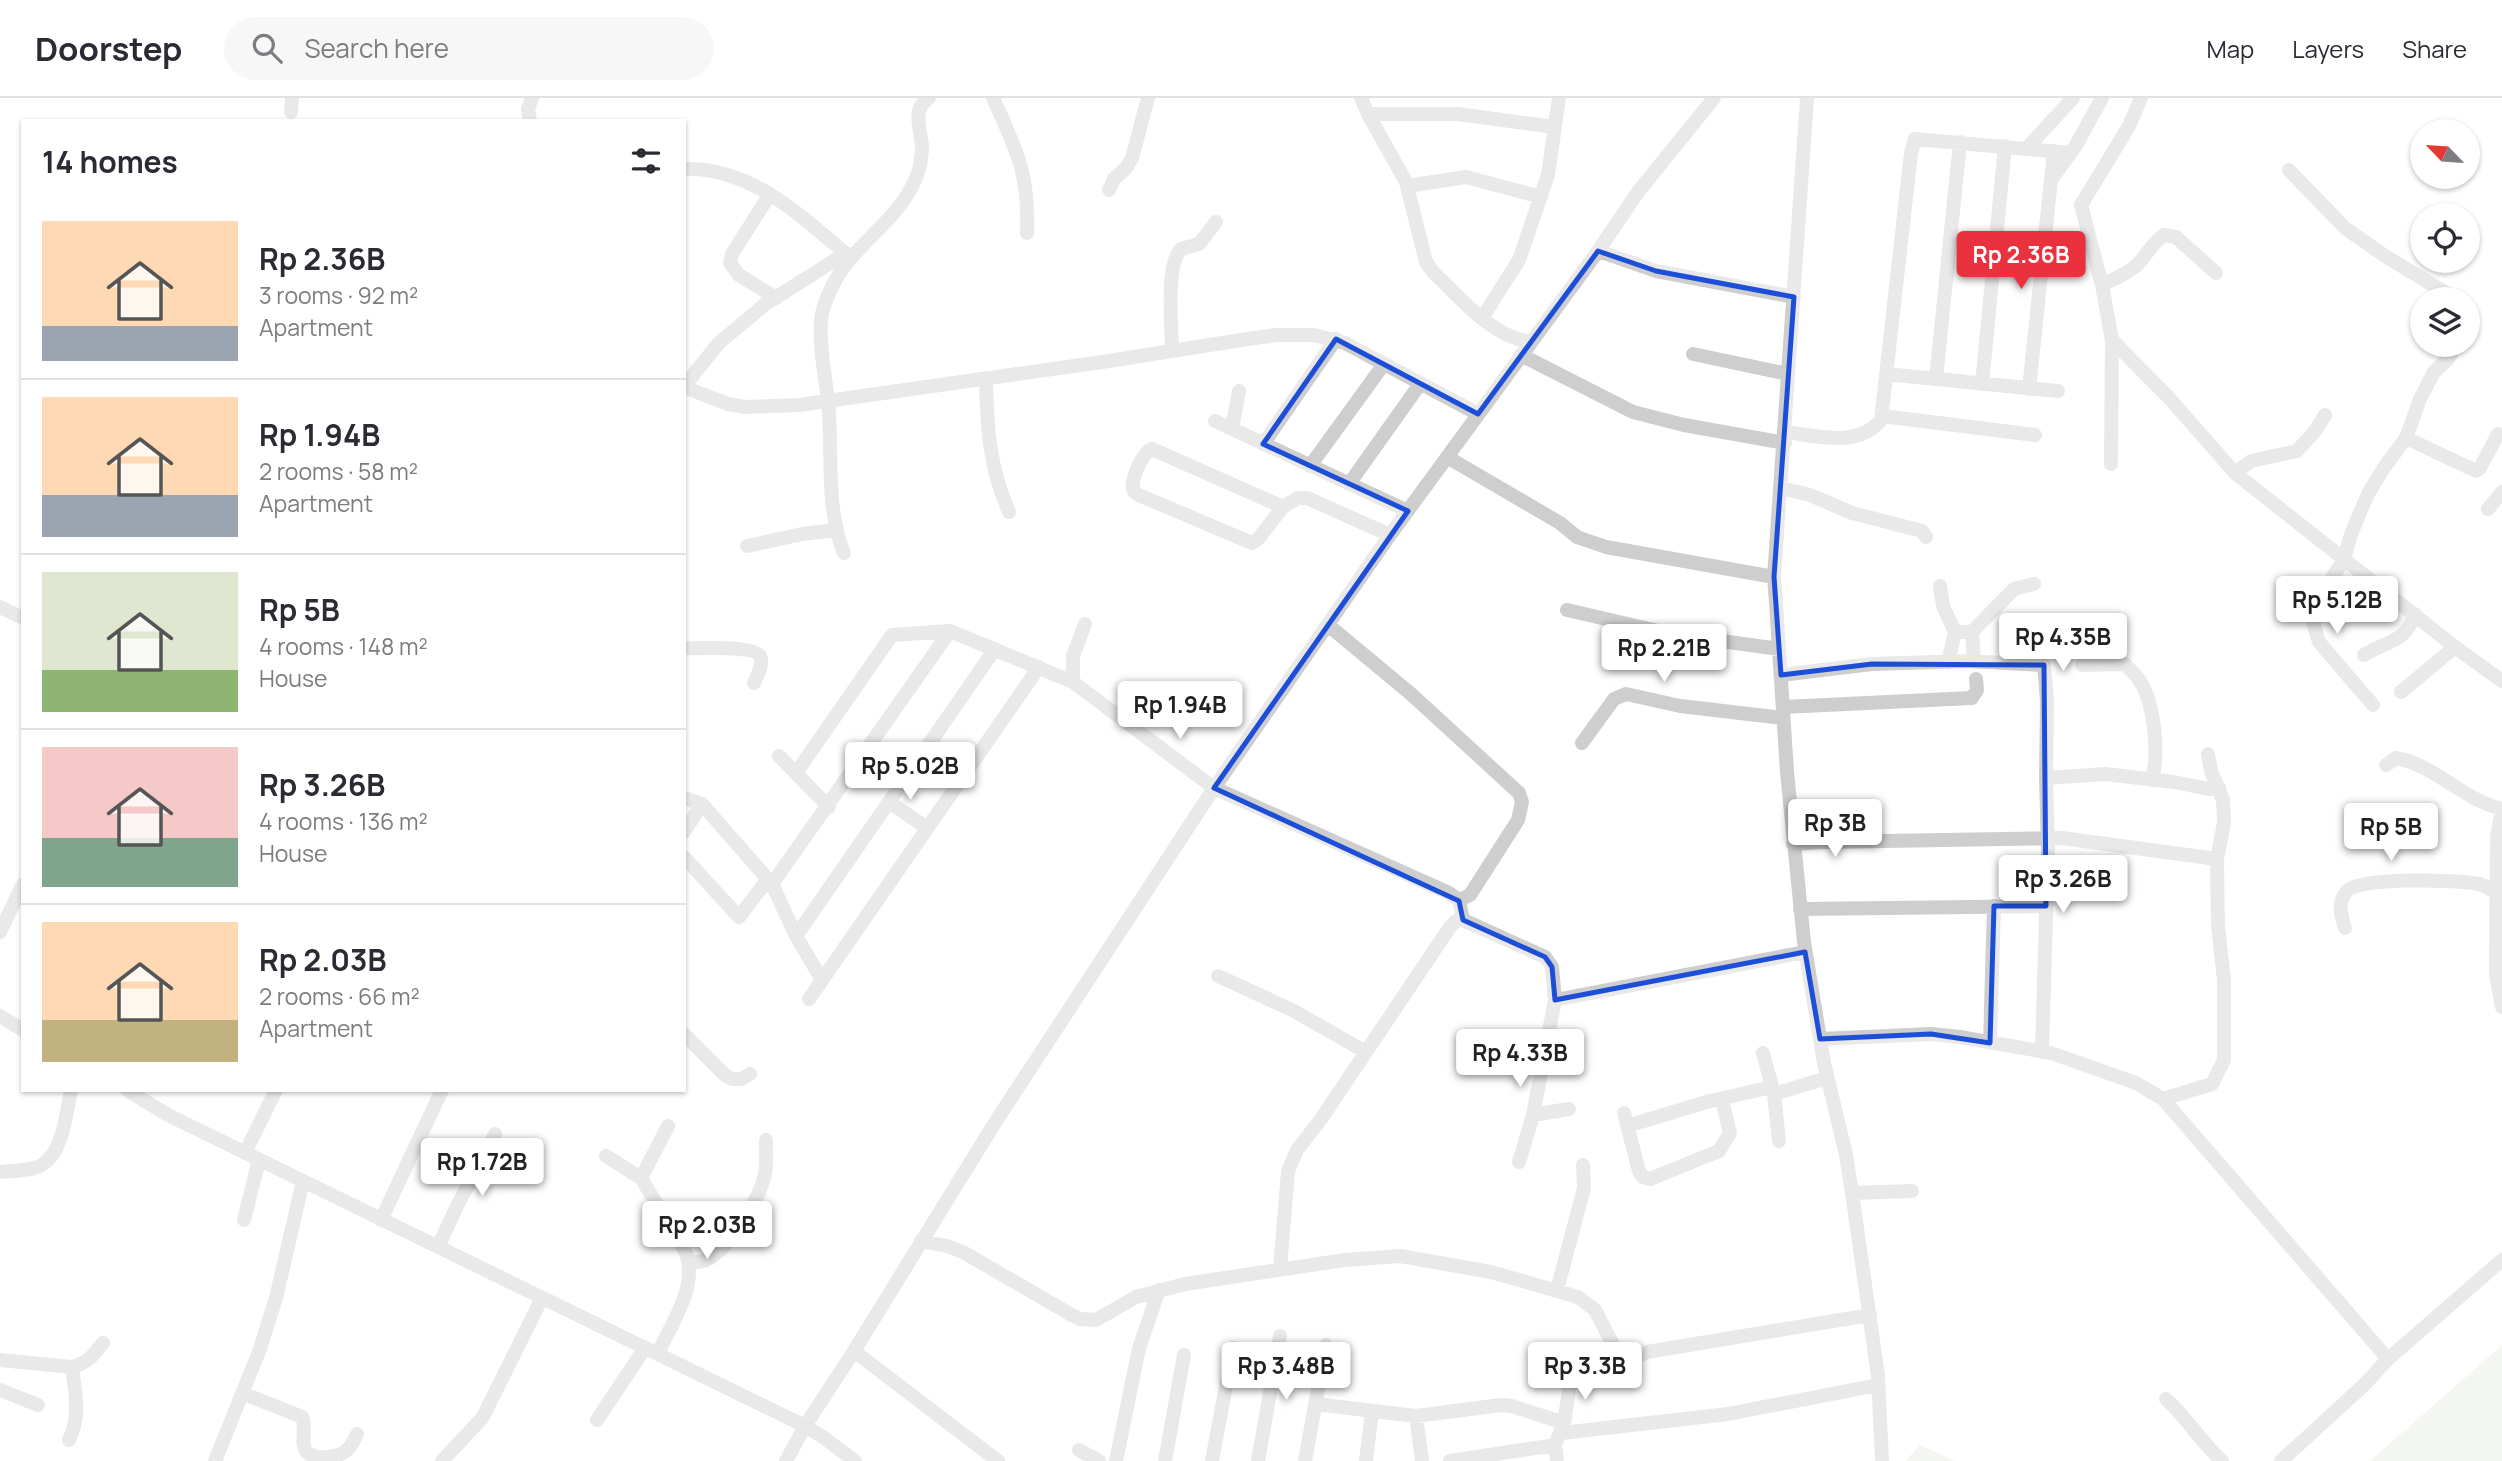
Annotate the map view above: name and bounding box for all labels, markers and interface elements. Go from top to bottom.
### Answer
search box [224,17,714,80]
text: Doorstep [35,26,182,71]
icon: search [248,29,286,67]
text: Search here [304,30,449,66]
text: Map [2207,32,2254,65]
text: Layers [2292,32,2364,65]
text: Share [2402,32,2467,65]
north arrow [2410,119,2480,189]
map controls [2410,119,2480,357]
text: 14 homes [42,141,178,182]
icon: filters [627,142,665,180]
button: locate [2410,203,2480,273]
pin: Rp 2.36B [1949,232,2093,291]
text: Rp 2.36B [259,238,385,279]
text: Rp 2.36B [1973,238,2069,270]
icon: home [98,249,182,333]
text: 3 rooms · 92 m² [259,279,418,311]
button: layers [2410,287,2480,357]
text: Apartment [259,311,373,343]
text: Rp 1.94B [259,414,380,455]
icon: home [98,425,182,509]
text: 2 rooms · 58 m² [259,455,418,487]
text: Apartment [259,487,373,519]
pin: Rp 5.12B [2265,576,2409,636]
text: Rp 5.12B [2292,583,2382,615]
text: Rp 5B [259,589,340,630]
icon: home [98,600,182,684]
pin: Rp 4.35B [1991,614,2135,673]
text: Rp 4.35B [2015,620,2111,652]
pin: Rp 2.21B [1592,624,1736,684]
text: 4 rooms · 148 m² [259,630,428,662]
text: Rp 2.21B [1618,631,1710,663]
text: House [259,662,328,694]
pin: Rp 1.94B [1108,682,1252,741]
text: Rp 1.94B [1134,688,1226,720]
pin: Rp 5.02B [838,742,982,802]
text: Rp 5.02B [861,749,959,781]
text: Rp 3.26B [259,764,385,805]
icon: home [98,775,182,859]
pin: Rp 3B [1786,800,1884,859]
pin: Rp 5B [2342,804,2440,863]
text: 4 rooms · 136 m² [259,805,428,837]
text: Rp 3B [1804,806,1866,838]
text: Rp 5B [2360,810,2422,842]
text: House [259,837,328,869]
pin: Rp 3.26B [1991,856,2135,915]
text: Rp 3.26B [2015,862,2111,894]
text: Rp 2.03B [259,939,386,980]
icon: home [98,950,182,1034]
text: 2 rooms · 66 m² [259,980,420,1012]
text: Apartment [259,1012,373,1044]
pin: Rp 4.33B [1448,1030,1592,1089]
text: Rp 4.33B [1472,1036,1568,1068]
pin: Rp 1.72B [410,1138,554,1198]
text: Rp 1.72B [437,1145,527,1177]
pin: Rp 2.03B [635,1202,779,1261]
text: Rp 2.03B [658,1208,756,1240]
pin: Rp 3.48B [1214,1342,1358,1402]
pin: Rp 3.3B [1520,1342,1650,1402]
text: Rp 3.48B [1238,1349,1334,1381]
text: Rp 3.3B [1544,1349,1626,1381]

